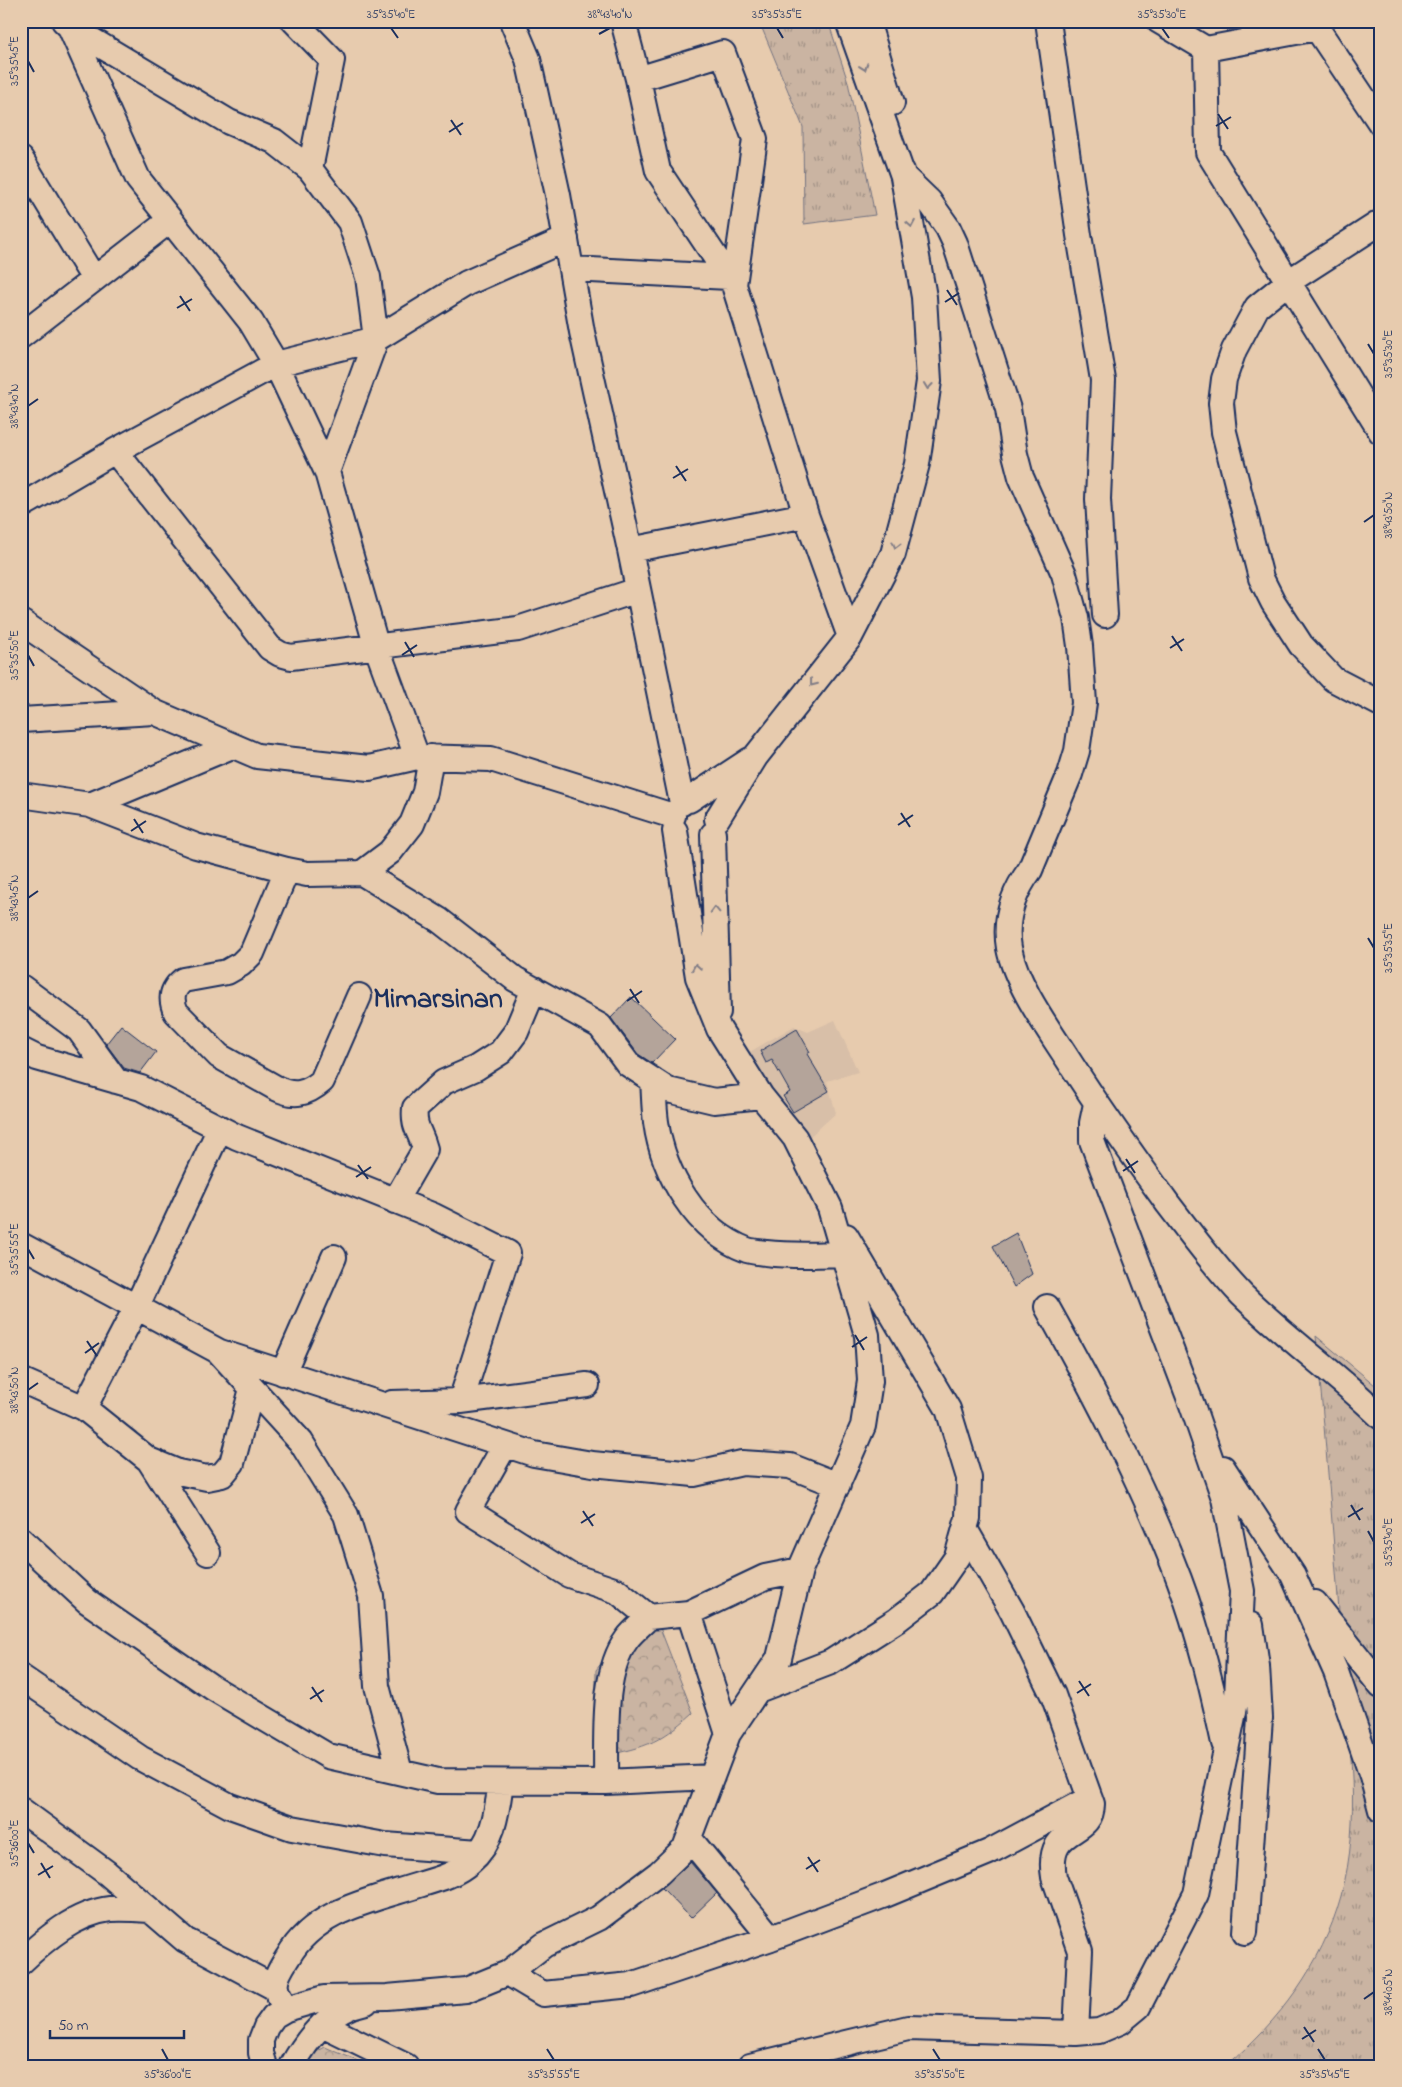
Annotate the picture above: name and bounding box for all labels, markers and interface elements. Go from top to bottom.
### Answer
text: 35°35'40"E [367,6,415,24]
text: 38°43'40"N [588,6,632,24]
text: 35°35'35"E [752,6,802,24]
text: 35°35'30"E [1138,6,1186,24]
text: 35°35'45"E [6,36,24,86]
one-way arrow [858,63,868,71]
one-way arrow [906,220,916,229]
text: 35°35'30"E [1380,330,1398,378]
one-way arrow [923,382,934,390]
text: 38°43'40"N [6,384,24,428]
text: 38°43'50"N [1380,492,1398,538]
one-way arrow [891,540,902,549]
text: 35°35'50"E [6,630,24,680]
one-way arrow [810,677,819,687]
text: 38°43'45"N [6,875,24,921]
one-way arrow [710,906,720,914]
text: 35°35'35"E [1380,923,1398,973]
one-way arrow [692,962,702,971]
district label: Mimarsinan [373,980,503,1021]
text: 35°35'55"E [6,1223,24,1275]
text: 38°43'50"N [6,1367,24,1413]
text: 35°35'40"E [1380,1518,1398,1566]
text: 35°36'00"E [6,1820,24,1866]
text: 38°44'05"N [1380,1969,1398,2015]
scale bar [50,2007,184,2039]
text: 50 m [58,2015,89,2037]
text: 35°36'00"E [145,2066,191,2084]
text: 35°35'55"E [528,2066,580,2084]
text: 35°35'50"E [915,2066,965,2084]
text: 35°35'45"E [1300,2066,1350,2084]

